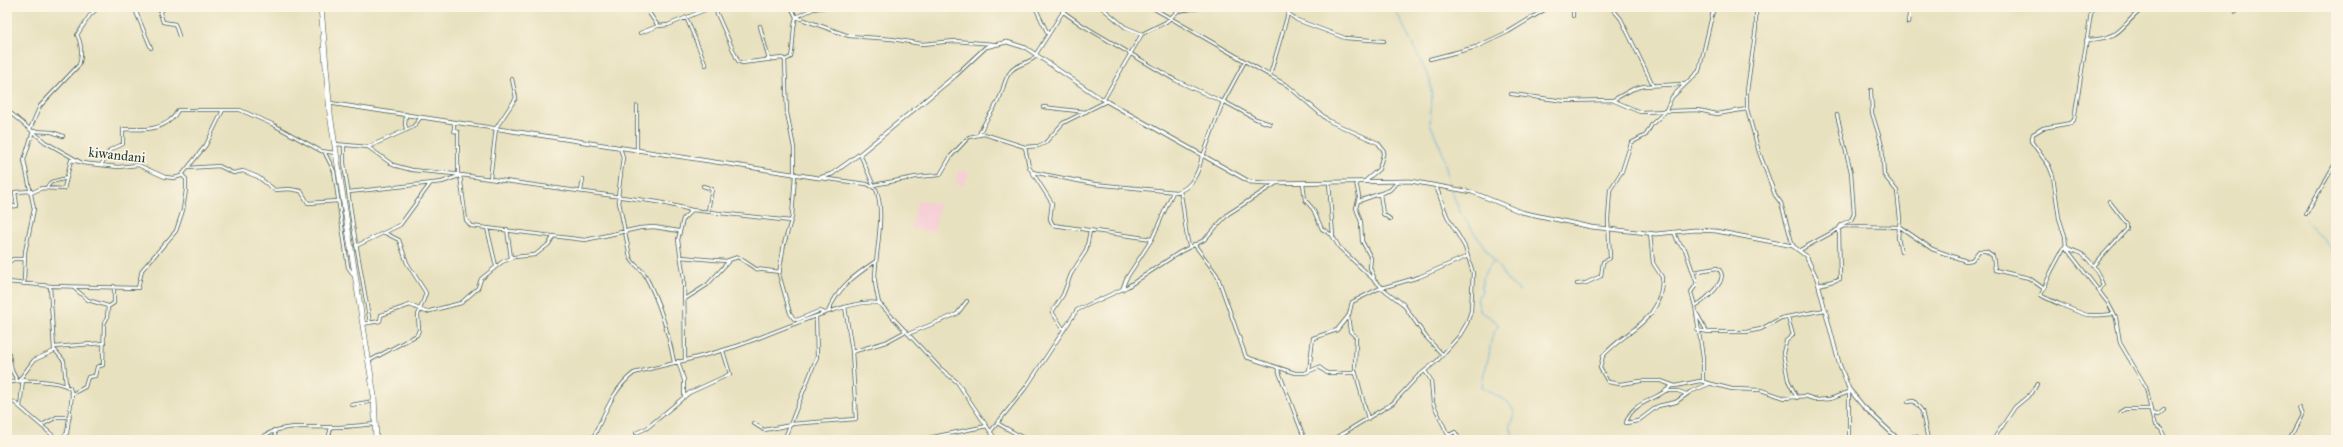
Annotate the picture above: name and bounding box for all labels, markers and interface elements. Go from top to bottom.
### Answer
street label: kiwandani [88,144,146,166]

